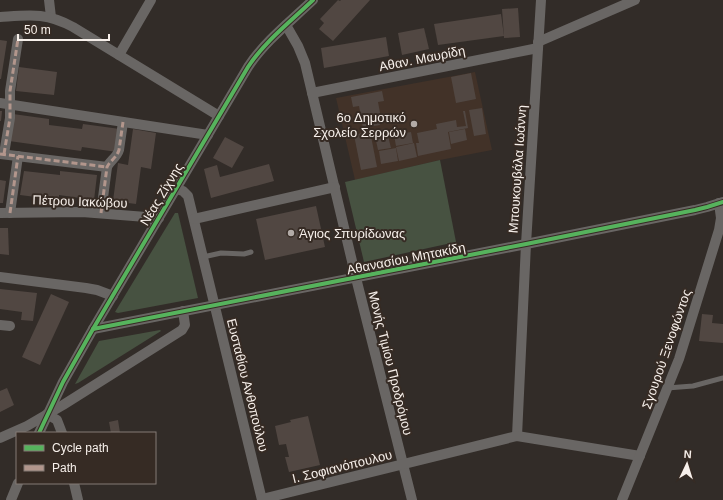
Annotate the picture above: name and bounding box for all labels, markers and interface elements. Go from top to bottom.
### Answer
scale bar [18,16,109,42]
text: 50 m [24,23,51,37]
street label: Αθαν. Μαυρίδη [378,43,466,74]
street label: Μπουκουβάλα Ιωάννη [506,104,529,234]
place label: 6ο Δημοτικό Σχολείο Σερρών [313,110,406,140]
marker: 6ο Δημοτικό Σχολείο Σερρών [409,119,419,129]
street label: Νέας Ζίχνης [137,160,186,228]
street label: Πέτρου Ιακώβου [32,192,128,211]
place label: Άγιος Σπυρίδωνας [299,226,405,241]
marker: Άγιος Σπυρίδωνας [286,228,296,238]
street label: Αθανασίου Μητακίδη [345,240,467,277]
street label: Σγουρού Ξενοφώντος [639,287,694,411]
street label: Μονής Τιμίου Προδρόμου [365,290,416,437]
street label: Ευσταθίου Ανθοπούλου [224,317,271,453]
legend [16,432,156,484]
text: Cycle path [52,441,109,455]
north arrow [667,444,707,484]
street label: Ι. Σοφιανόπουλου [291,447,394,486]
text: N [683,448,692,460]
text: Path [52,461,77,475]

